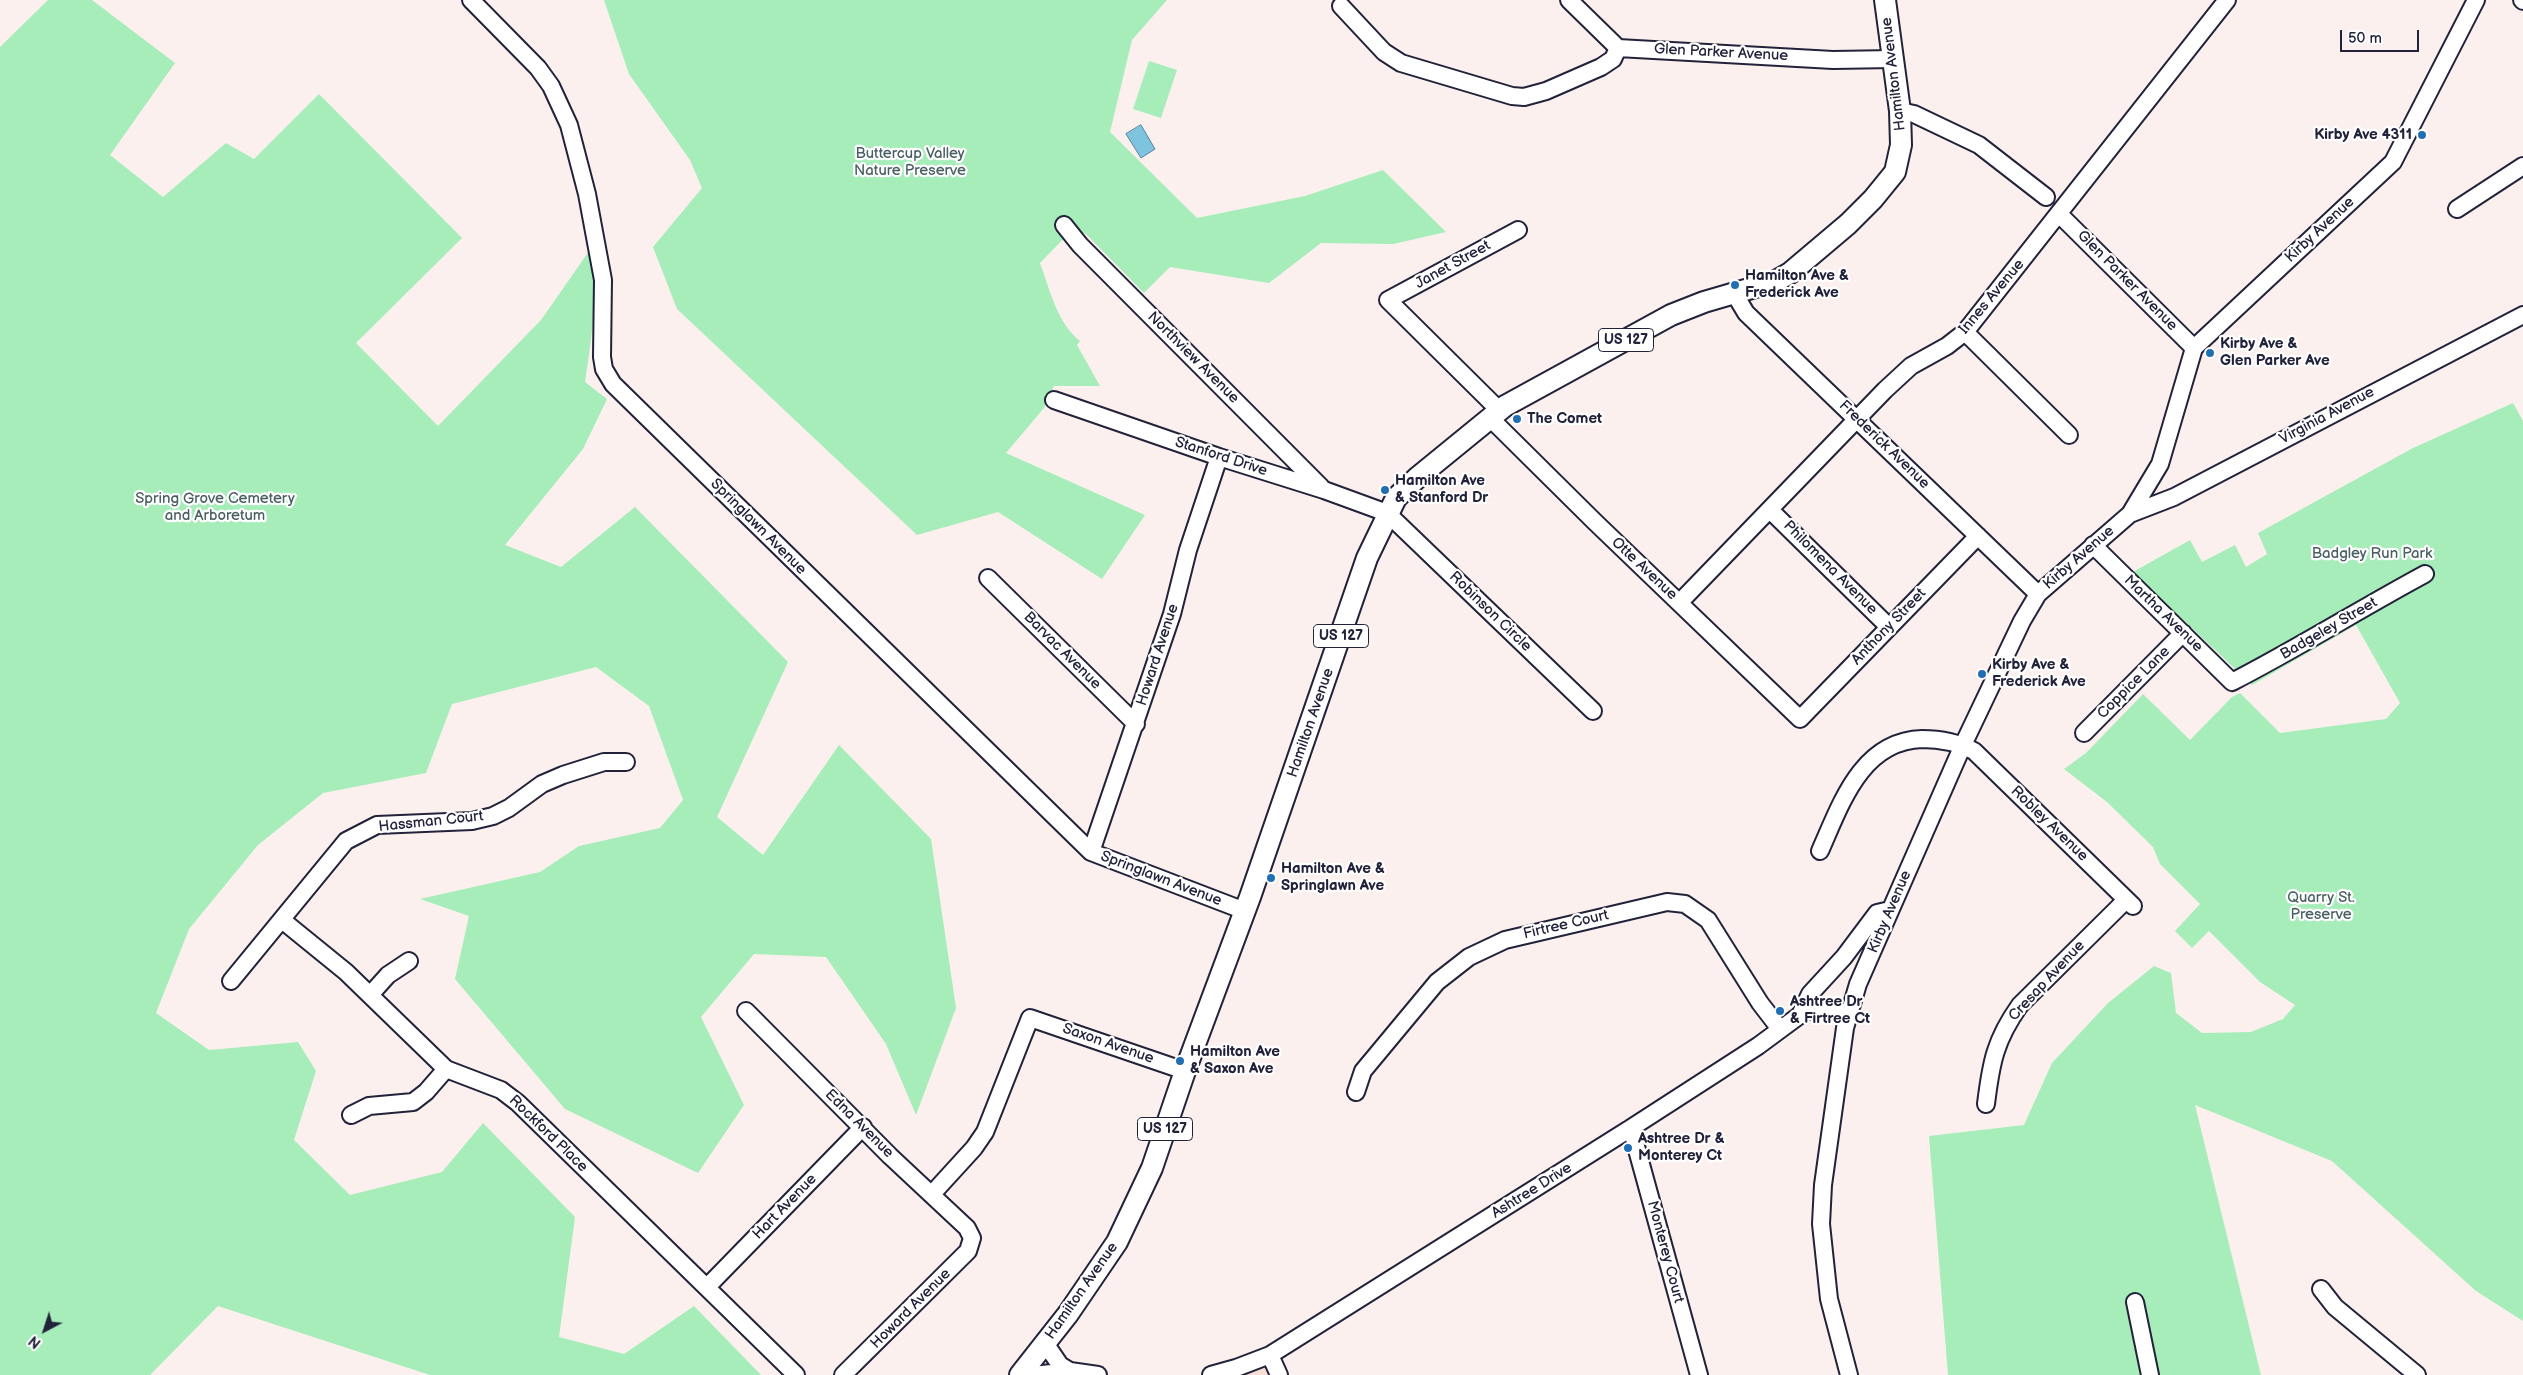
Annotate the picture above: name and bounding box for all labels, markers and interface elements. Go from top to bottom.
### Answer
street label: Hamilton Avenue [1878,16,1910,132]
scale bar [2343,20,2422,52]
text: 50 m [2348,29,2382,48]
street label: Glen Parker Avenue [1653,40,1789,66]
place label: Kirby Ave 4311 [2314,126,2412,144]
marker: Kirby Ave 4311 [2416,129,2428,141]
park label: Buttercup Valley Nature Preserve [854,145,966,180]
street label: Kirby Avenue [2282,193,2358,267]
street label: Glen Parker Avenue [2073,227,2181,335]
street label: Janet Street [1412,237,1494,293]
street label: Innes Avenue [1955,256,2029,338]
place label: Hamilton Ave & Frederick Ave [1745,267,1849,302]
marker: Hamilton Ave & Frederick Ave [1729,279,1741,291]
street label: Northview Avenue [1143,308,1243,408]
road number: US 127 [1598,328,1654,352]
place label: Kirby Ave & Glen Parker Ave [2220,335,2330,370]
marker: Kirby Ave & Glen Parker Ave [2204,347,2216,359]
street label: Virginia Avenue [2276,383,2378,449]
street label: Frederick Avenue [1835,397,1933,493]
place label: The Comet [1527,410,1602,428]
marker: The Comet [1511,413,1523,425]
street label: Stanford Drive [1173,434,1269,480]
place label: Hamilton Ave & Stanford Dr [1395,472,1488,507]
street label: Springlawn Avenue [706,475,810,579]
marker: Hamilton Ave & Stanford Dr [1379,484,1391,496]
park label: Spring Grove Cemetery and Arboretum [135,490,295,525]
street label: Philomena Avenue [1779,517,1881,619]
street label: Kirby Avenue [2040,522,2118,594]
street label: Otte Avenue [1607,534,1681,604]
park label: Badgley Run Park [2312,545,2432,563]
street label: Robinson Circle [1445,568,1535,656]
street label: Martha Avenue [2120,572,2206,656]
street label: Anthony Street [1848,585,1930,669]
street label: Badgeley Street [2277,594,2381,664]
street label: Howard Avenue [1133,602,1183,708]
street label: Barvac Avenue [1020,609,1104,693]
road number: US 127 [1314,624,1368,648]
street label: Coppice Lane [2094,643,2174,723]
place label: Kirby Ave & Frederick Ave [1992,656,2086,691]
street label: Hamilton Avenue [1284,666,1338,780]
marker: Kirby Ave & Frederick Ave [1976,668,1988,680]
street label: Robley Avenue [2006,783,2092,865]
street label: Hassman Court [378,808,484,836]
street label: Springlawn Avenue [1098,848,1224,910]
place label: Hamilton Ave & Springlawn Ave [1281,860,1385,895]
street label: Kirby Avenue [1865,868,1915,956]
marker: Hamilton Ave & Springlawn Ave [1265,872,1277,884]
park label: Quarry St. Preserve [2287,889,2355,924]
street label: Firtree Court [1522,906,1610,944]
street label: Cresap Avenue [2005,937,2089,1025]
place label: Ashtree Dr & Firtree Ct [1790,993,1870,1028]
marker: Ashtree Dr & Firtree Ct [1774,1005,1786,1017]
street label: Saxon Avenue [1060,1020,1156,1068]
place label: Hamilton Ave & Saxon Ave [1190,1043,1280,1078]
marker: Hamilton Ave & Saxon Ave [1174,1055,1186,1067]
street label: Edna Avenue [821,1086,897,1162]
street label: Rockford Place [505,1092,591,1176]
road number: US 127 [1138,1118,1192,1140]
place label: Ashtree Dr & Monterey Ct [1638,1130,1725,1165]
marker: Ashtree Dr & Monterey Ct [1622,1142,1634,1154]
street label: Ashtree Drive [1489,1159,1575,1223]
street label: Hart Avenue [749,1171,821,1243]
street label: Monterey Court [1643,1199,1687,1305]
street label: Hamilton Avenue [1042,1239,1122,1343]
street label: Howard Avenue [867,1265,955,1353]
north arrow [20,1305,70,1355]
text: N [26,1332,45,1352]

